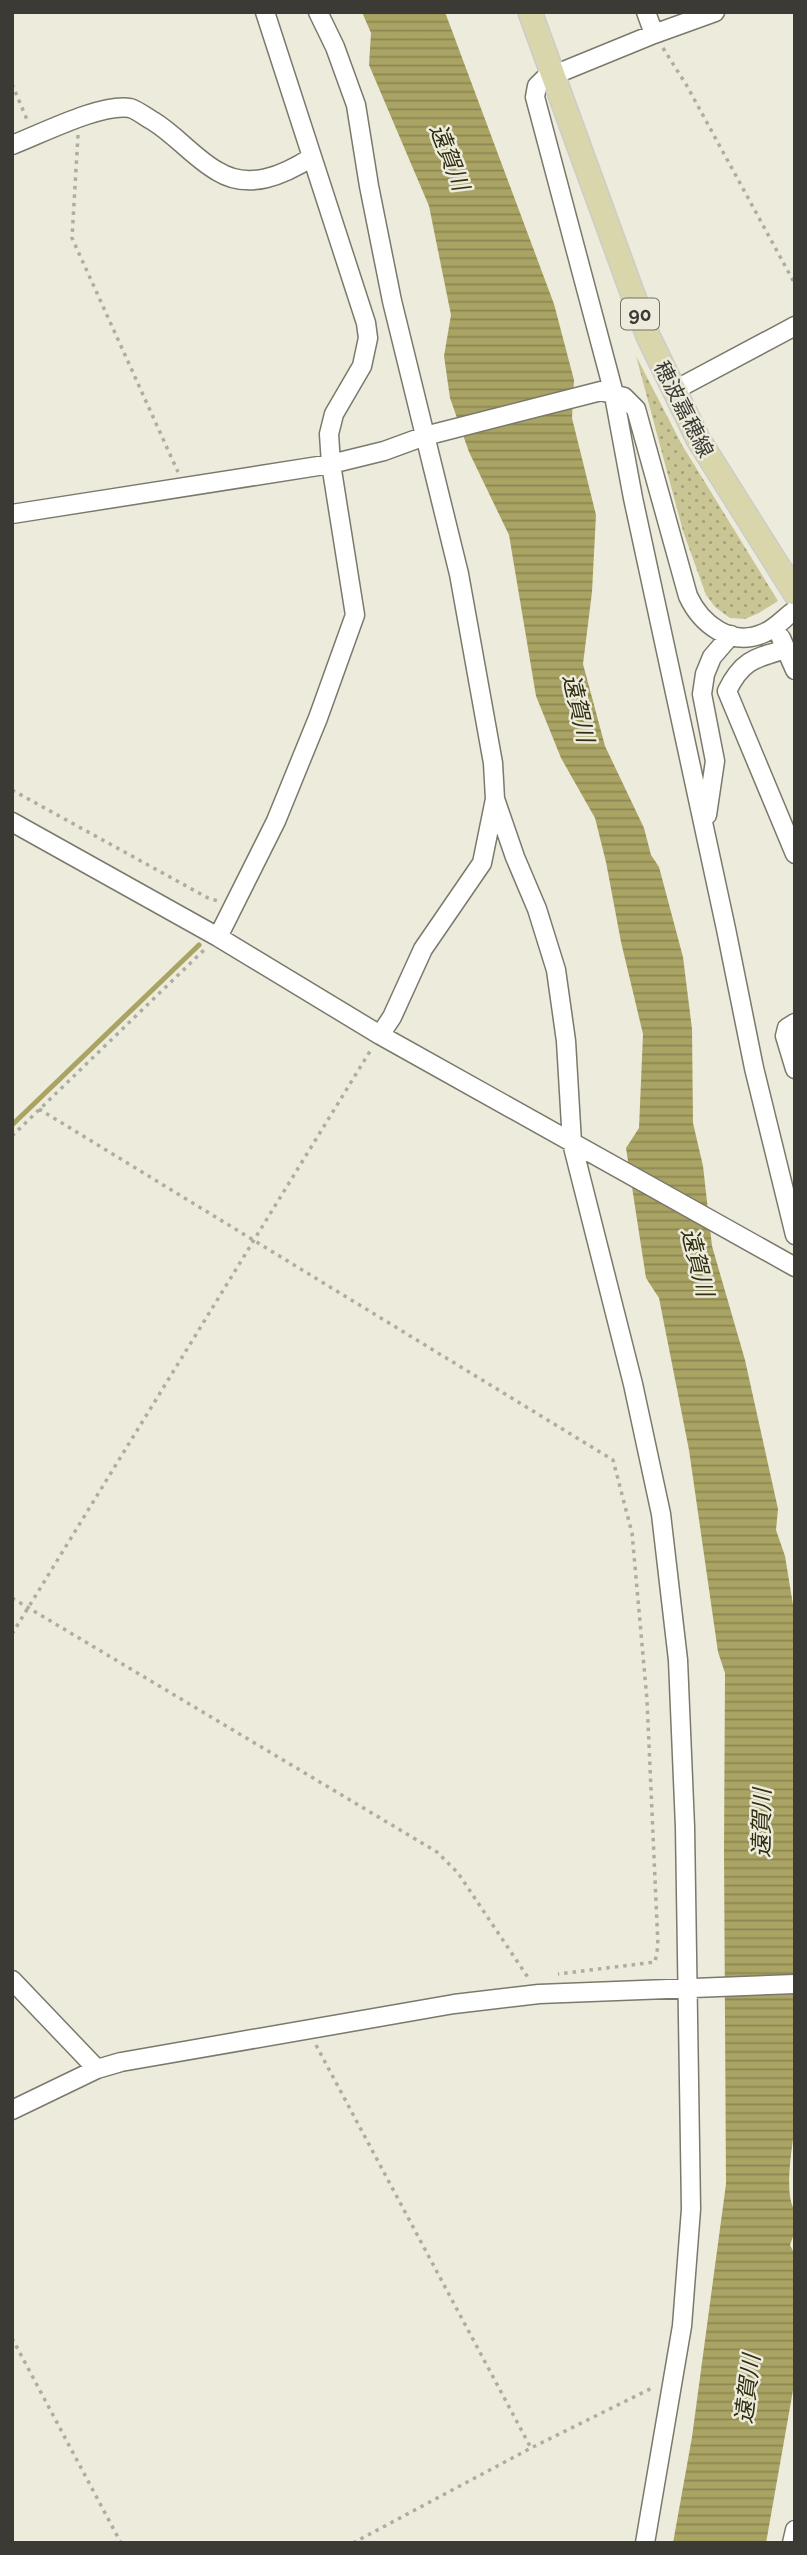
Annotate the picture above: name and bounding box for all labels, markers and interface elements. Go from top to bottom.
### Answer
water label: 遠賀川 [425,120,476,197]
road number: 90 [621,298,659,330]
street label: 穂波嘉穂線 [649,357,719,461]
water label: 遠賀川 [558,671,601,748]
water label: 遠賀川 [677,1225,720,1302]
water label: 遠賀川 [747,1785,775,1858]
water label: 遠賀川 [729,2350,765,2425]

